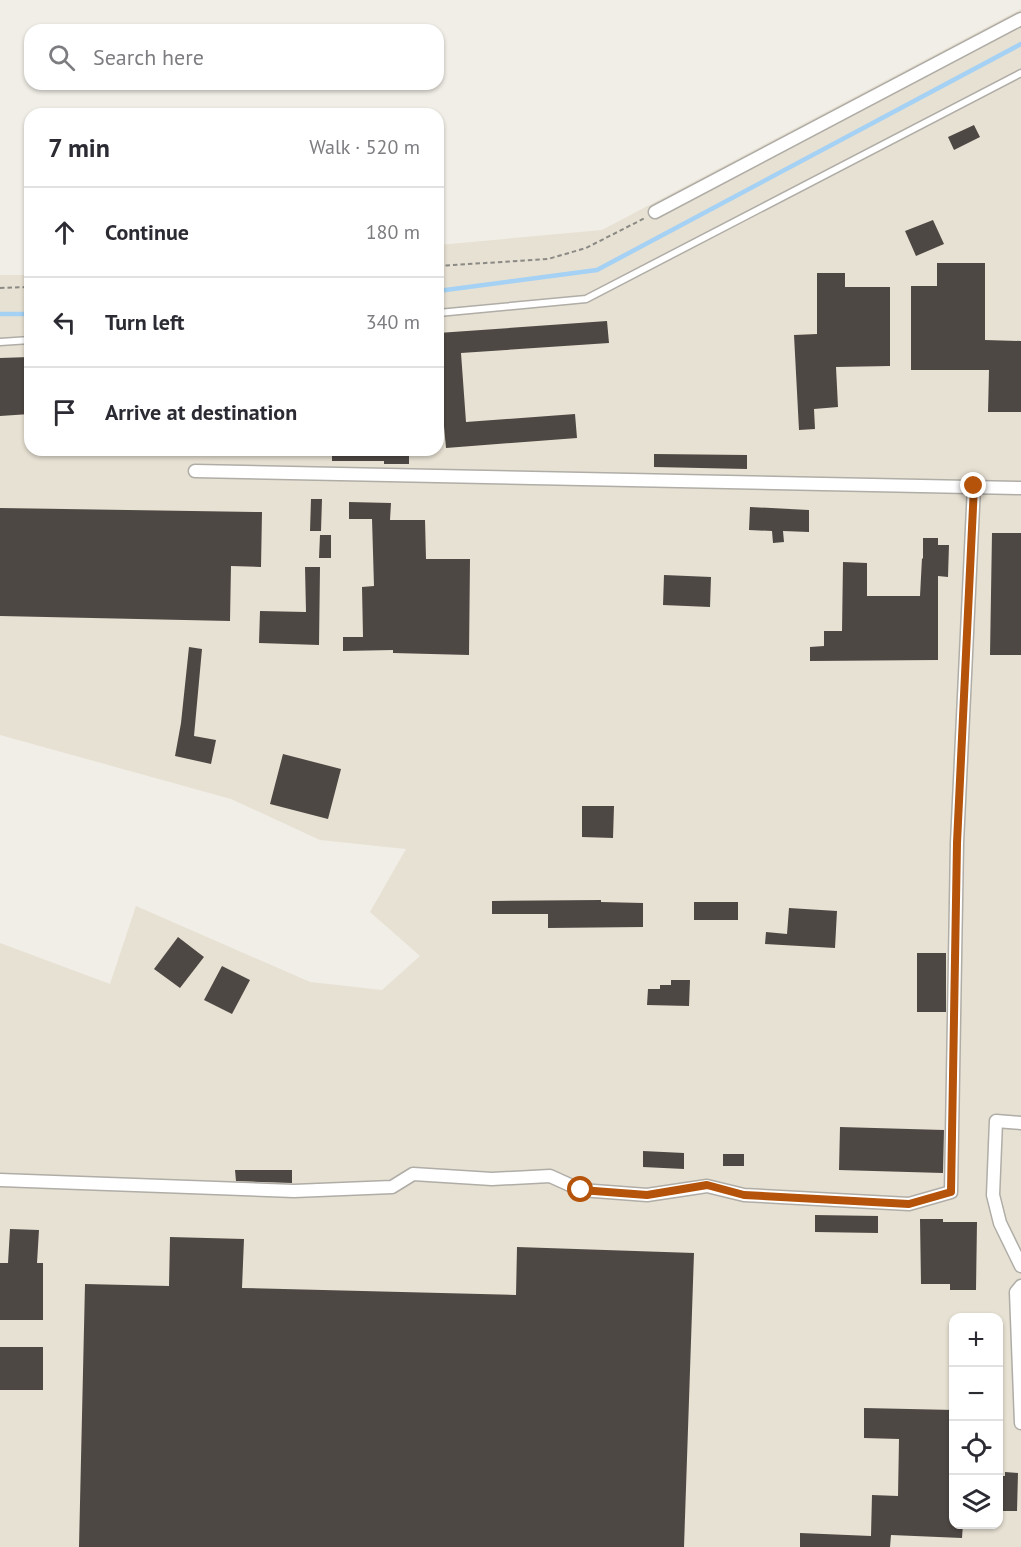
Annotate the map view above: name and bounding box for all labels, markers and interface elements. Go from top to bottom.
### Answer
search box [24,24,444,90]
icon: search [45,41,78,74]
text: Search here [93,43,204,71]
text: 7 min [48,131,110,164]
text: Walk · 520 m [309,134,420,160]
icon: ahead [48,216,81,249]
text: Continue [105,218,189,246]
text: 180 m [366,219,420,245]
icon: left [48,306,81,339]
text: Turn left [105,308,185,336]
text: 340 m [366,309,420,335]
icon: arrive [48,396,81,429]
text: Arrive at destination [105,398,297,426]
route end [960,472,986,498]
route start [567,1176,593,1202]
map controls [949,1313,1003,1529]
button: + [949,1313,1003,1367]
button: − [949,1367,1003,1421]
button: locate [949,1421,1003,1475]
button: layers [949,1475,1003,1529]

